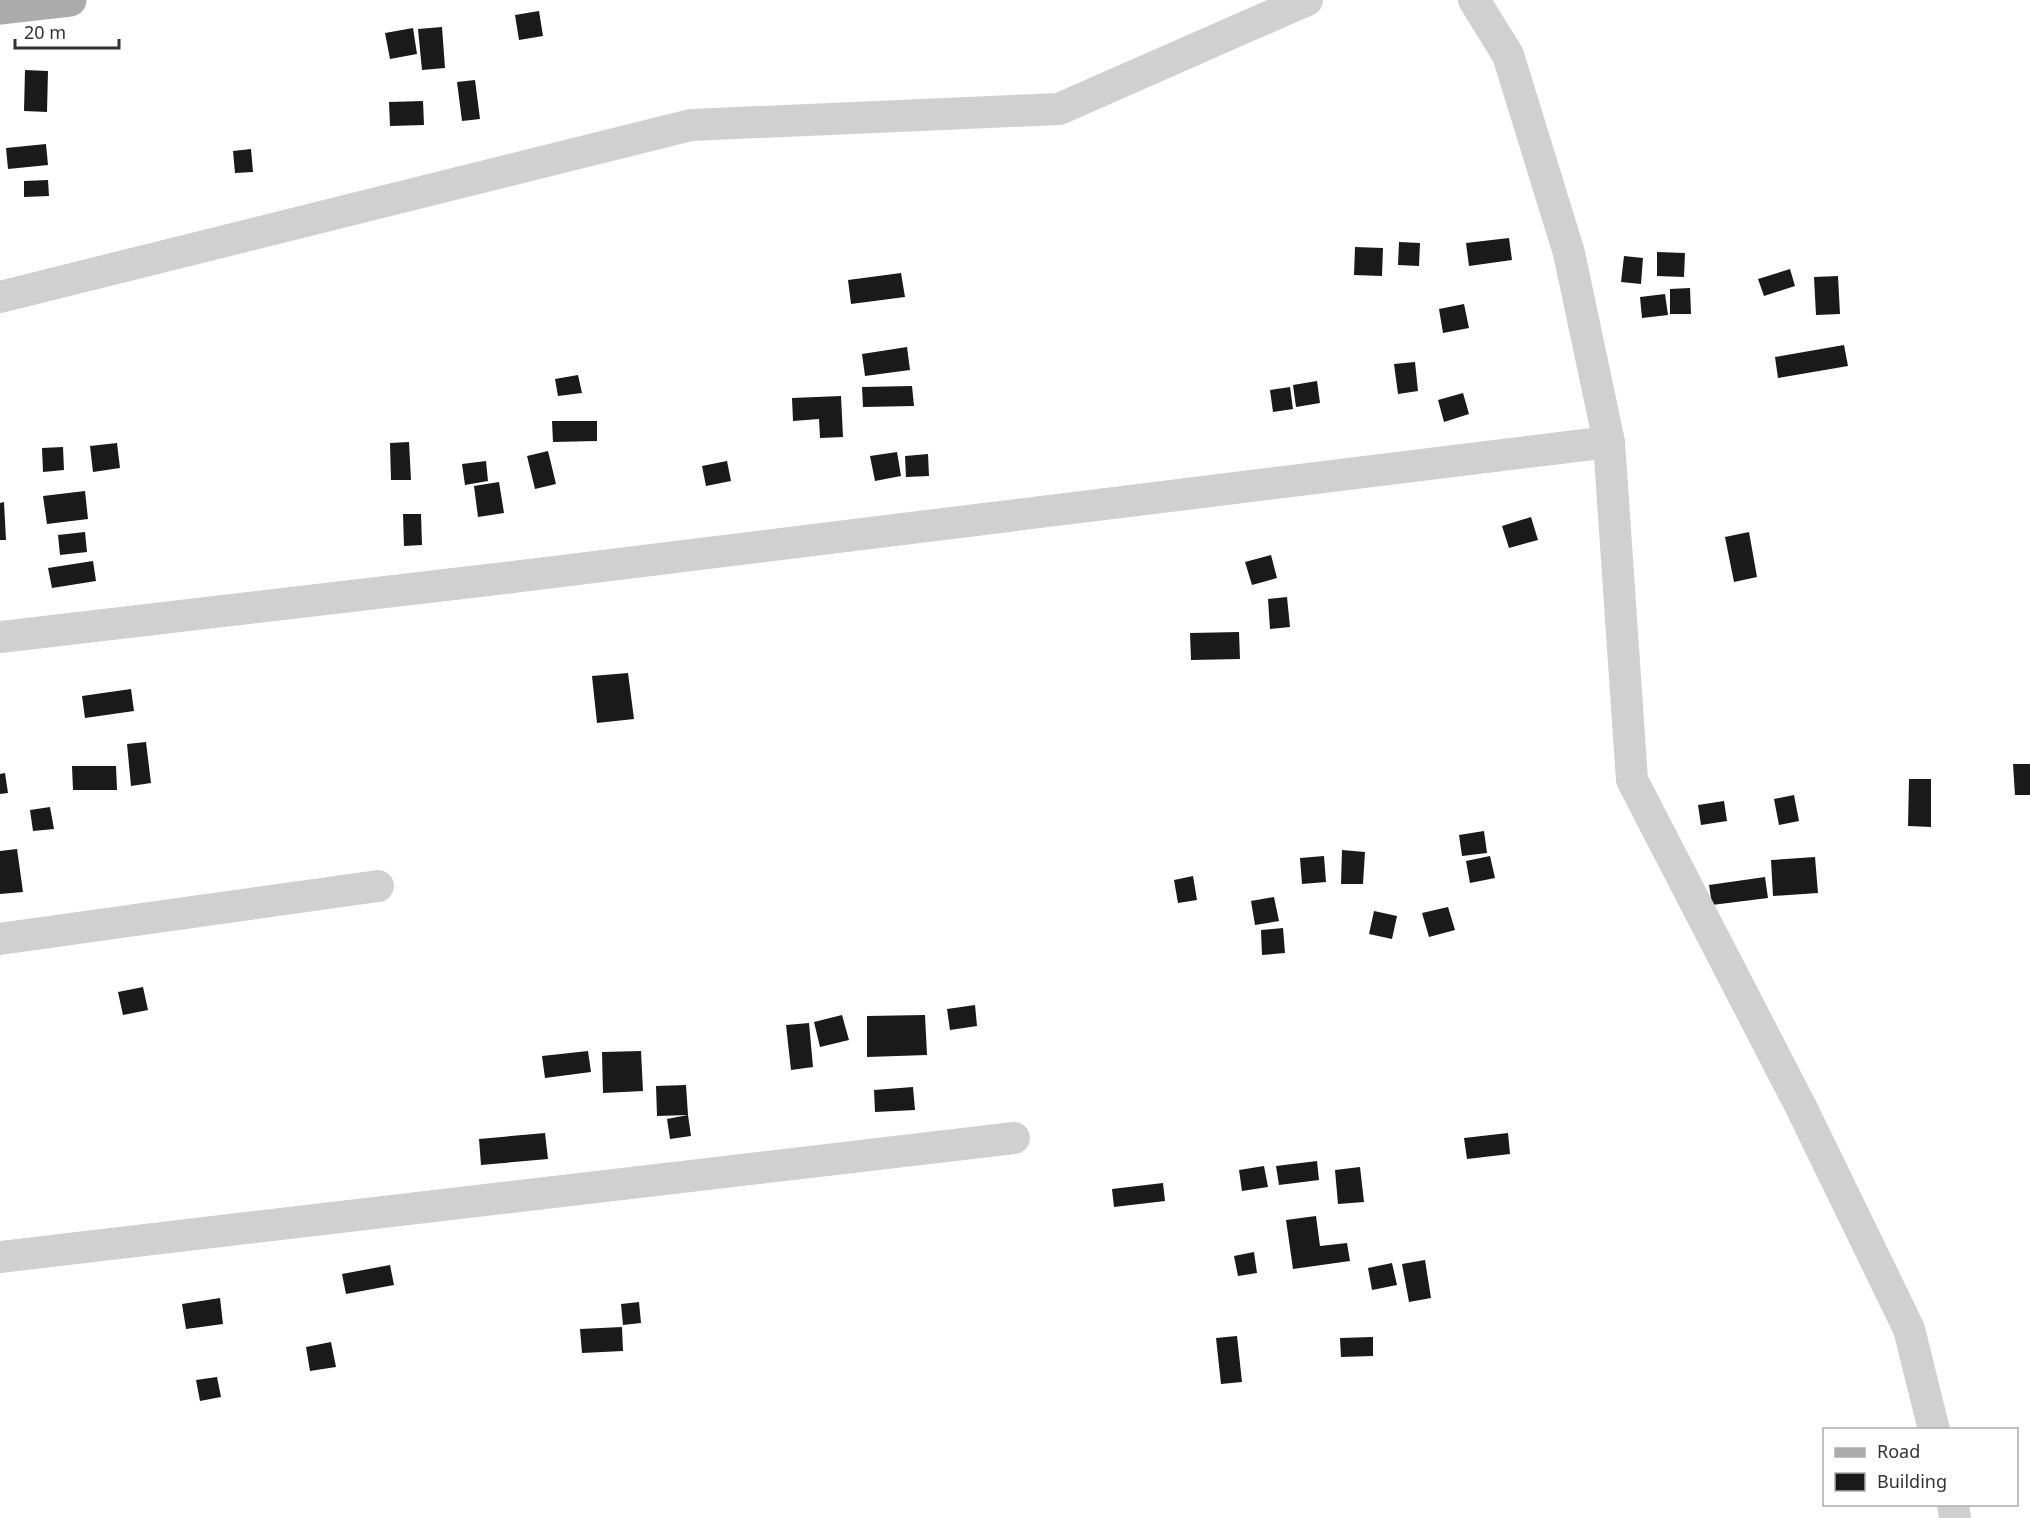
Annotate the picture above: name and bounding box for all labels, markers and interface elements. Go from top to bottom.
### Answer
scale bar [15,12,118,50]
text: 20 m [24,20,66,44]
legend [1823,1428,2018,1506]
text: Road [1877,1439,1920,1463]
text: Building [1877,1469,1947,1493]

